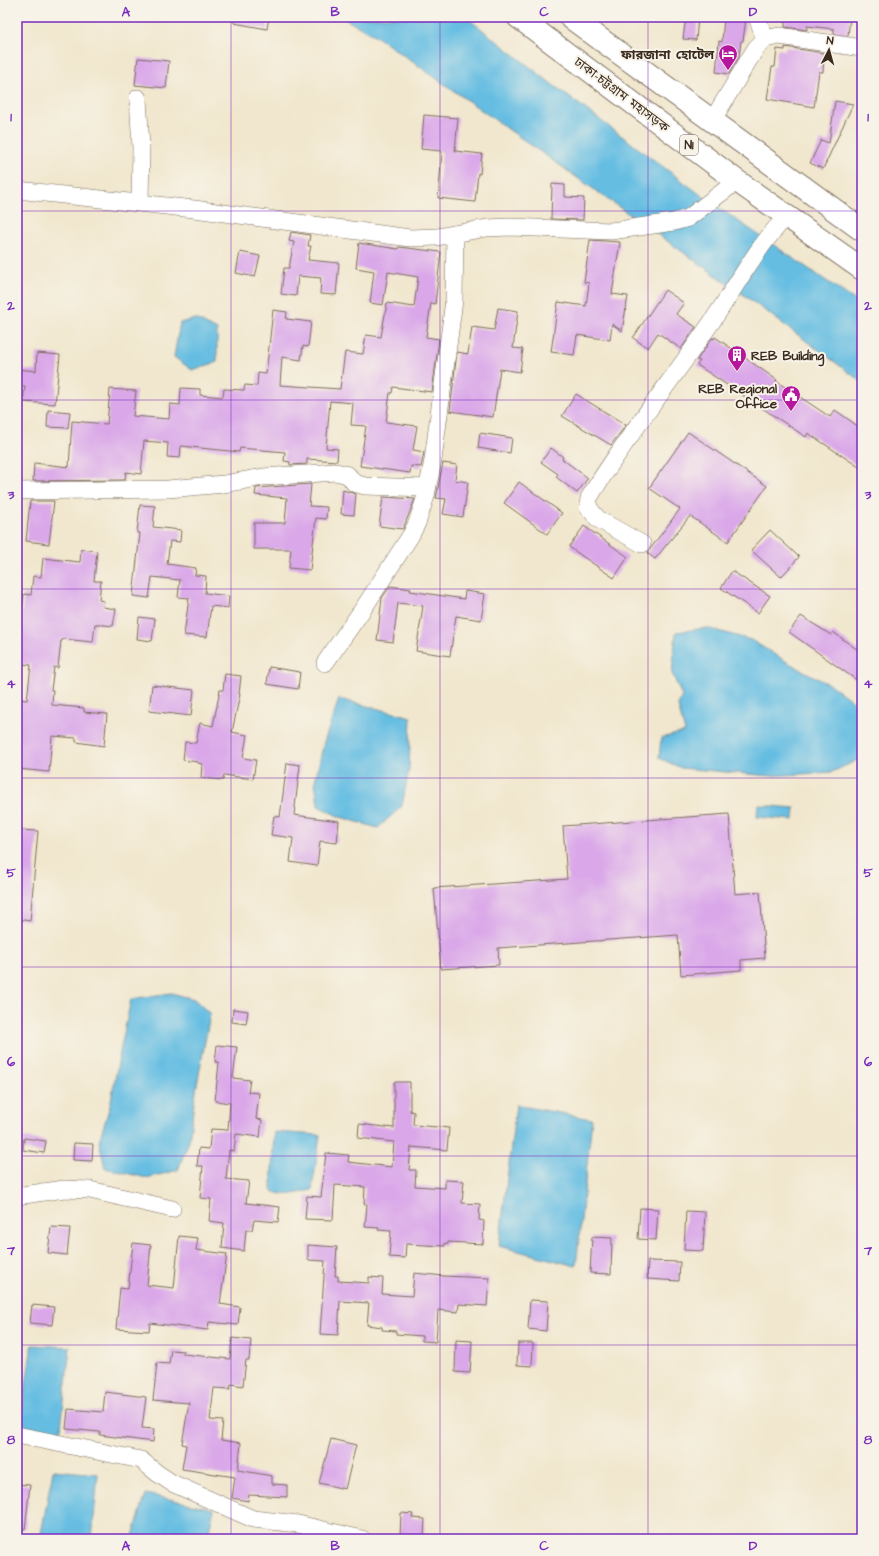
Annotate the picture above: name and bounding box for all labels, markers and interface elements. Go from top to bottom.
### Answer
text: A [122,3,131,21]
text: B [330,3,340,21]
text: C [539,3,549,21]
text: D [749,3,758,21]
north arrow [809,30,849,70]
text: N [826,33,834,48]
hotel icon: ফারজানা হোটেল [717,43,739,71]
place label: ফারজানা হোটেল [620,46,714,64]
street label: ঢাকা-চট্টগ্রাম মহাসড়ক [569,52,673,137]
text: 1 [10,108,12,126]
text: 1 [867,108,869,126]
road number: N1 [680,135,698,155]
text: 2 [6,297,15,315]
text: 2 [863,297,872,315]
building icon: REB Building [726,344,748,372]
place label: REB Building [751,347,824,367]
place label: REB Regional Office [698,380,777,413]
public building icon: REB Regional Office [780,384,802,412]
text: 3 [7,486,15,504]
text: 3 [864,486,872,504]
text: 4 [7,675,16,693]
text: 4 [864,675,873,693]
text: 5 [6,864,16,882]
text: 5 [863,864,873,882]
text: 6 [7,1053,16,1071]
text: 6 [864,1053,873,1071]
text: 7 [6,1242,16,1260]
text: 7 [863,1242,873,1260]
text: 8 [7,1431,16,1449]
text: 8 [864,1431,873,1449]
text: A [122,1537,131,1555]
text: B [330,1537,340,1555]
text: C [539,1537,549,1555]
text: D [749,1537,758,1555]

